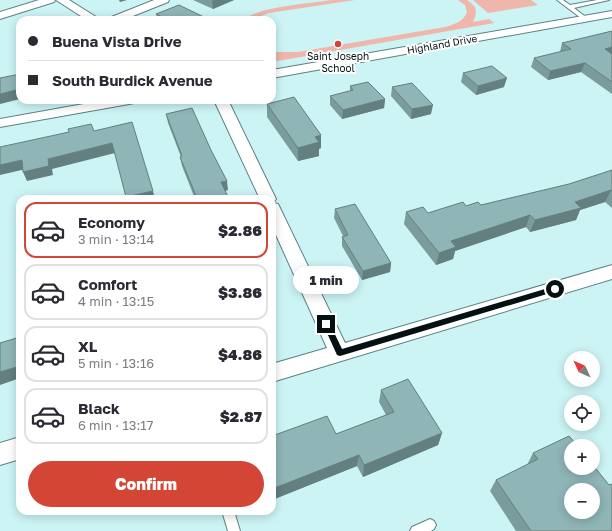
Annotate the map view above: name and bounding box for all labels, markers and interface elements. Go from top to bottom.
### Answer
text: Buena Vista Drive [52,32,182,50]
street label: Highland Drive [406,32,478,56]
marker: Saint Joseph School [333,39,343,49]
place label: Saint Joseph School [307,50,369,74]
text: South Burdick Avenue [52,71,213,89]
icon: car [30,212,66,248]
text: Economy [78,213,145,231]
text: $2.86 [218,221,262,239]
text: 3 min · 13:14 [78,231,154,247]
callout: 1 min [293,266,359,294]
text: 1 min [309,272,343,288]
icon: car [30,274,66,310]
text: Comfort [78,275,137,293]
route start [546,280,564,298]
text: $3.86 [218,283,262,301]
text: 4 min · 13:15 [78,293,154,309]
route end [317,315,335,333]
icon: car [30,336,66,372]
text: XL [78,337,97,355]
text: $4.86 [218,345,262,363]
north arrow [564,351,600,387]
map controls [564,351,600,519]
text: 5 min · 13:16 [78,355,154,371]
button: locate [564,395,600,431]
icon: car [30,398,66,434]
text: Black [78,399,120,417]
text: $2.87 [220,407,262,425]
text: 6 min · 13:17 [78,417,154,433]
button: + [564,439,600,475]
button: Confirm [28,461,264,507]
button: − [564,483,600,519]

